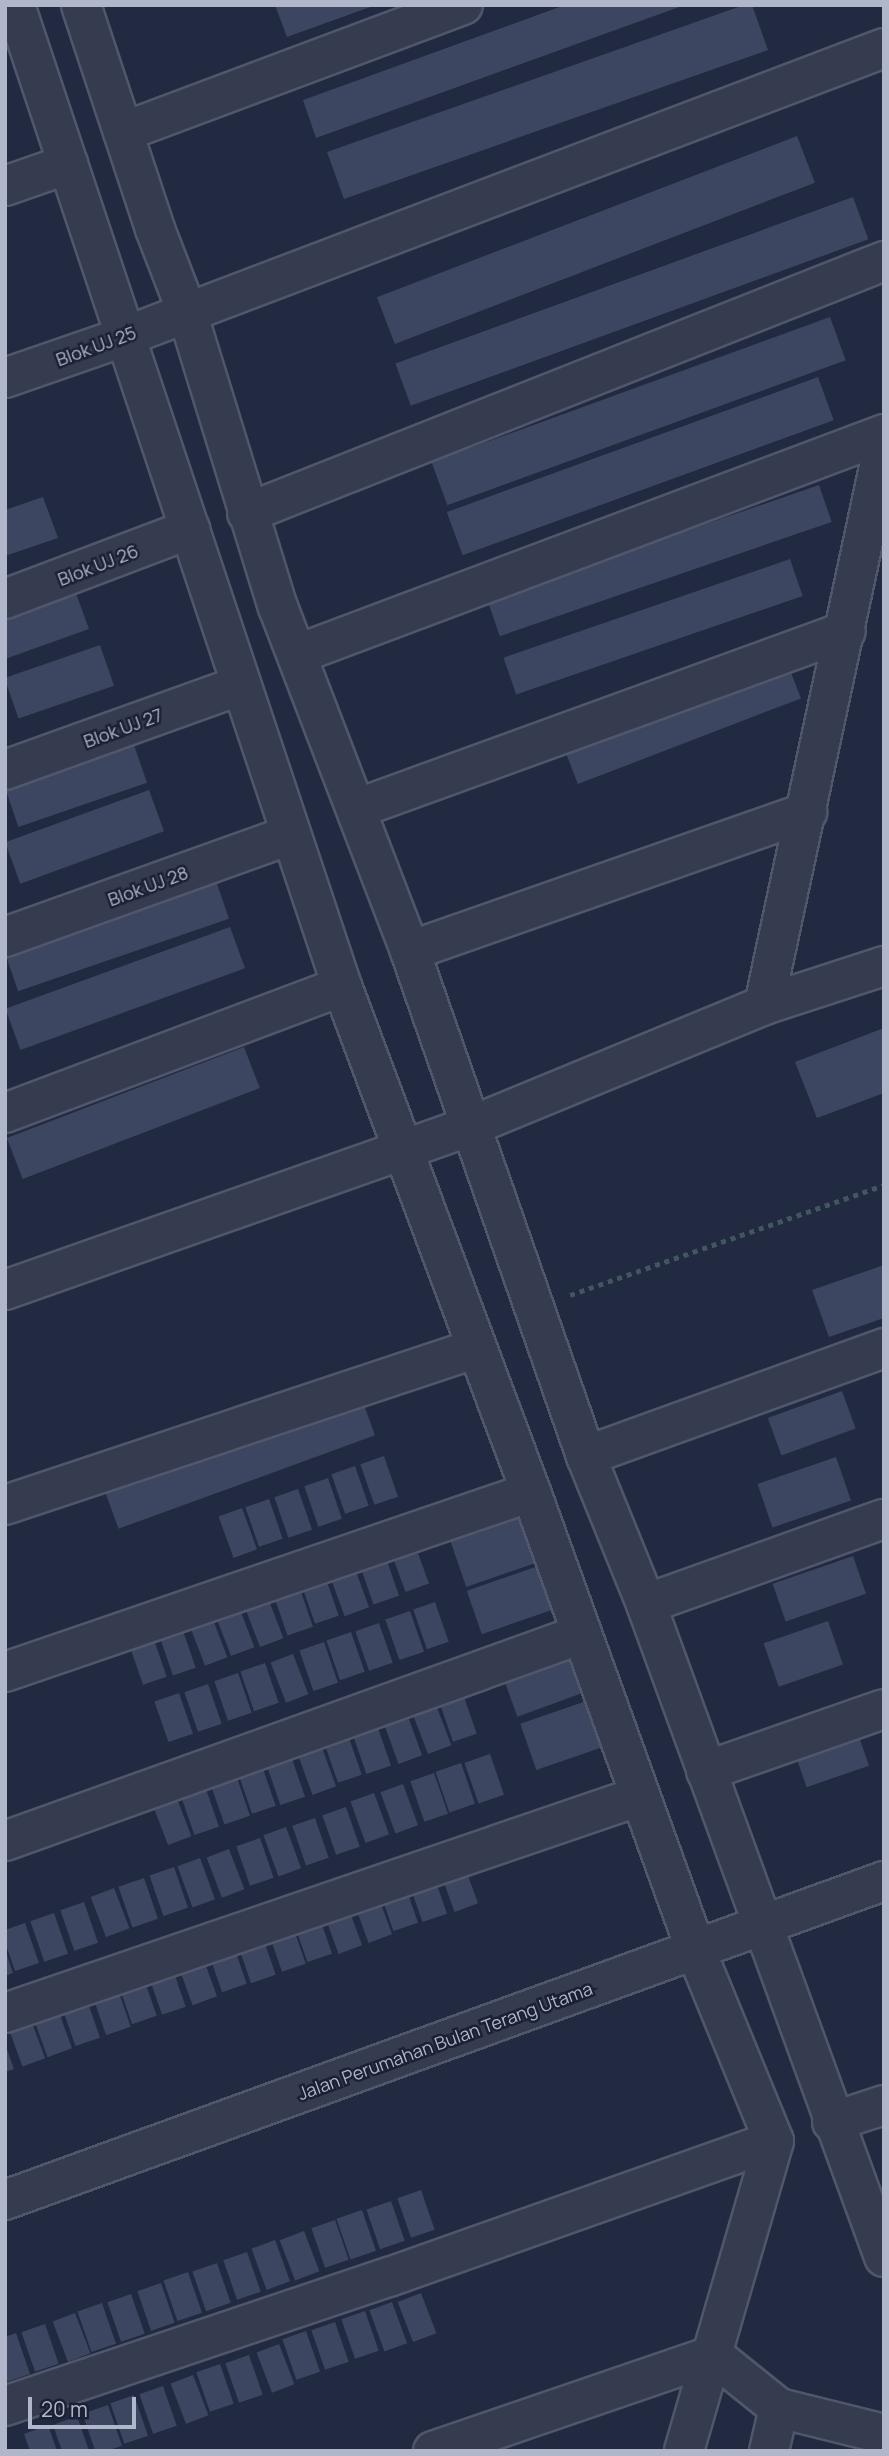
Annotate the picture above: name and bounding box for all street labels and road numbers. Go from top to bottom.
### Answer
street label: Blok UJ 25 [53,322,139,370]
street label: Blok UJ 26 [55,540,141,590]
street label: Blok UJ 27 [81,704,165,752]
street label: Blok UJ 28 [105,862,191,910]
street label: Jalan Perumahan Bulan Terang Utama [295,1978,595,2104]

